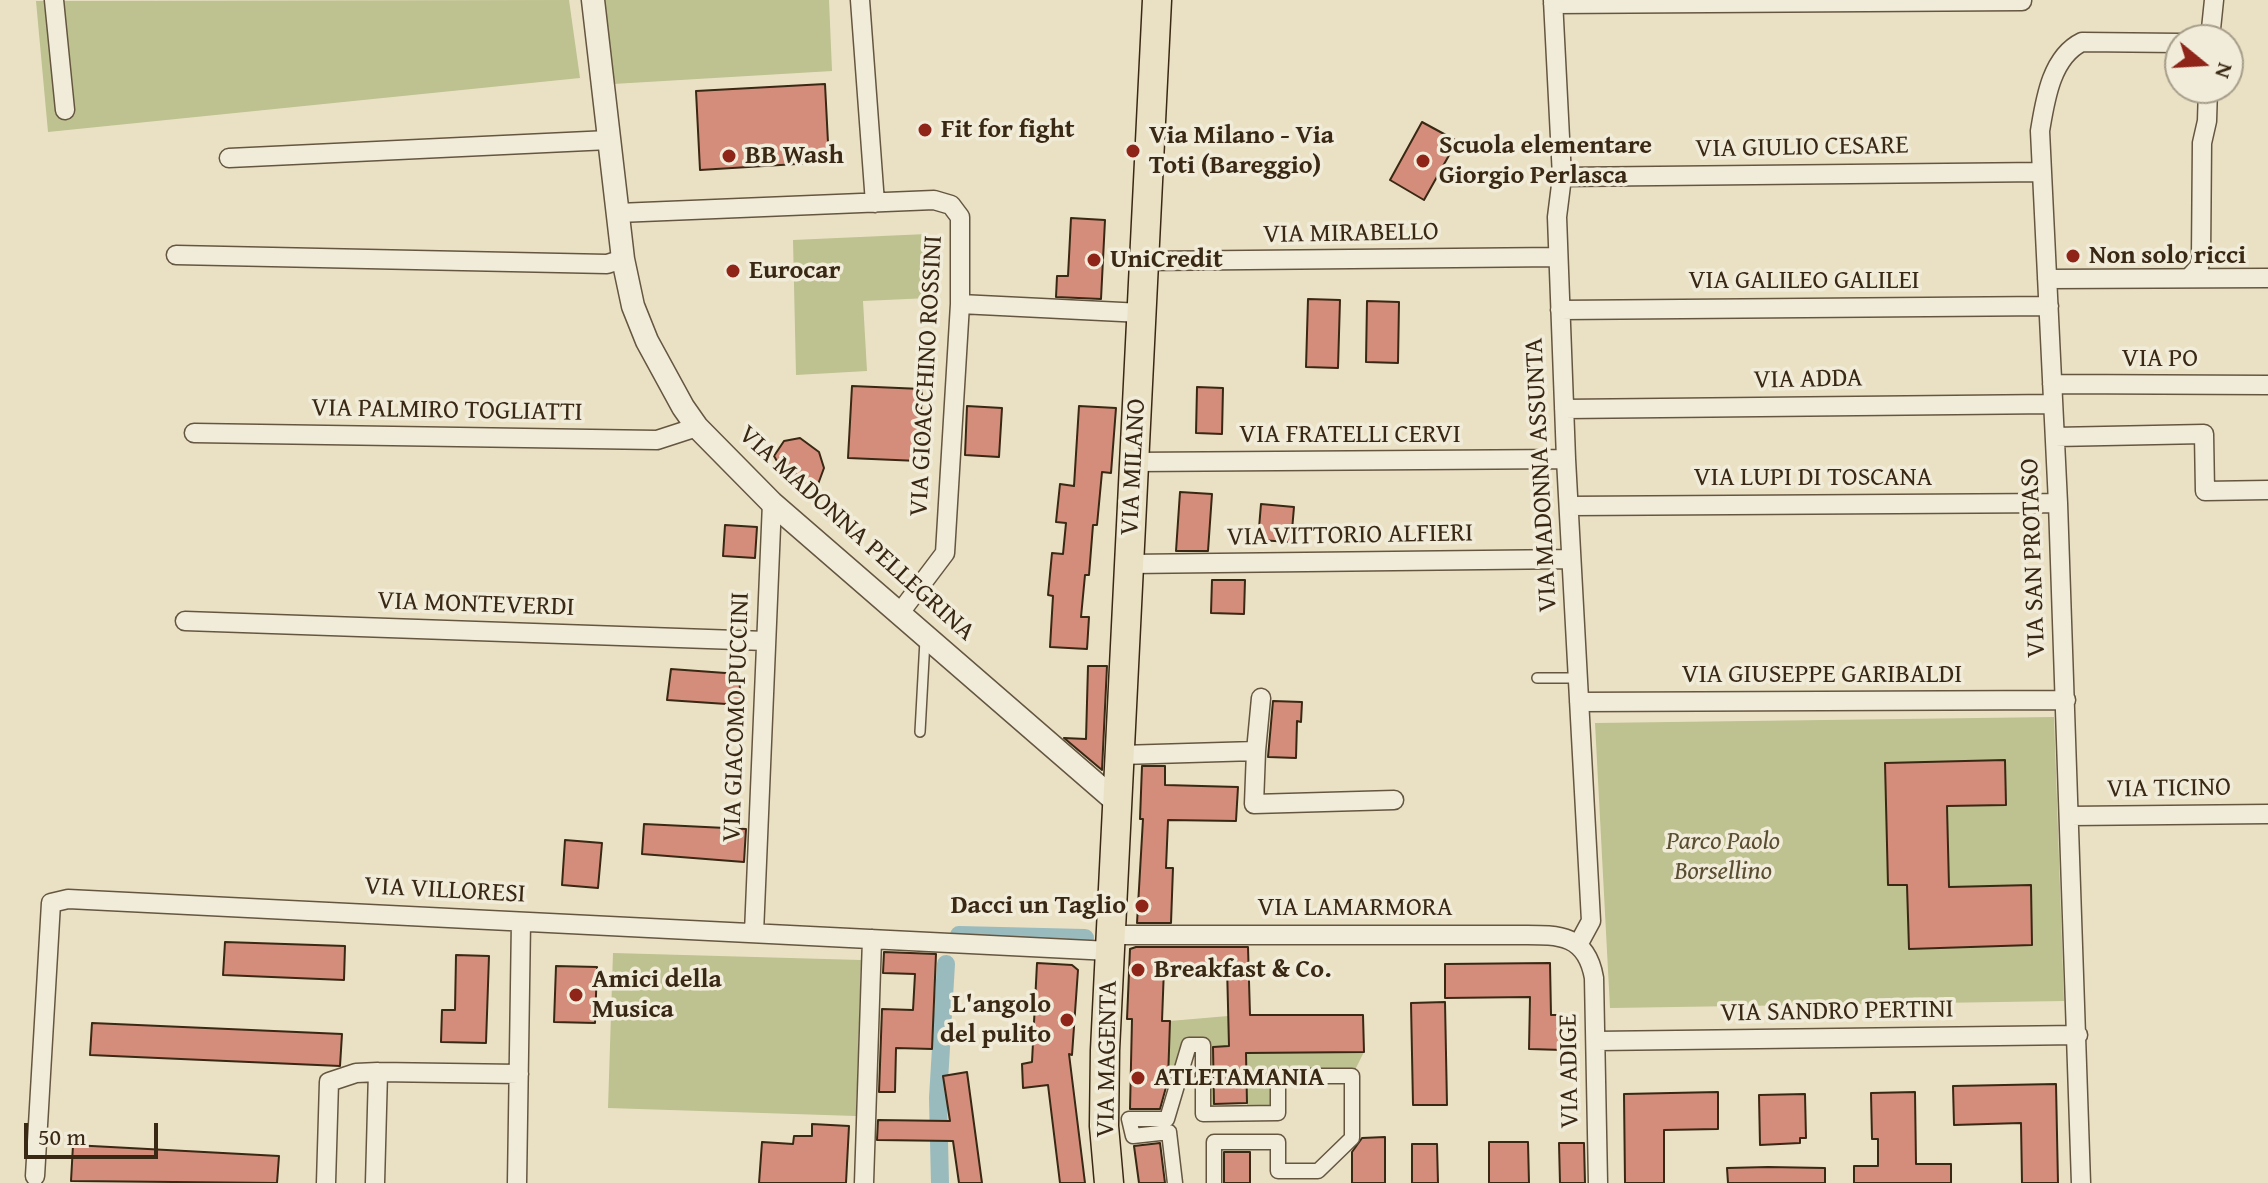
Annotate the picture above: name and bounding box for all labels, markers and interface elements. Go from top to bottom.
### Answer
north arrow [2164,24,2244,104]
text: N [2207,59,2242,83]
place label: Fit for fight [941,114,1075,146]
place label: Via Milano - Via Toti (Bareggio) [1149,120,1334,182]
marker: Fit for fight [916,121,934,139]
place label: Scuola elementare Giorgio Perlasca [1439,130,1652,192]
street label: VIA GIULIO CESARE [1695,131,1909,165]
place label: BB Wash [745,140,844,172]
marker: Via Milano - Via Toti (Bareggio) [1124,142,1142,160]
marker: BB Wash [720,147,738,165]
marker: Scuola elementare Giorgio Perlasca [1414,152,1432,170]
street label: VIA MIRABELLO [1263,217,1439,251]
street label: VIA GIOACCHINO ROSSINI [904,235,950,517]
place label: Non solo ricci [2089,240,2246,272]
place label: UniCredit [1110,244,1223,276]
marker: Non solo ricci [2064,247,2082,265]
marker: UniCredit [1085,251,1103,269]
place label: Eurocar [749,255,840,287]
marker: Eurocar [724,262,742,280]
street label: VIA GALILEO GALILEI [1688,265,1920,297]
street label: VIA MADONNA ASSUNTA [1519,337,1565,613]
street label: VIA PO [2122,343,2198,375]
street label: VIA ADDA [1753,363,1863,397]
street label: VIA PALMIRO TOGLIATTI [311,393,583,429]
street label: VIA MILANO [1115,398,1153,536]
street label: VIA FRATELLI CERVI [1239,419,1461,451]
street label: VIA MADONNA PELLEGRINA [731,420,981,648]
street label: VIA SAN PROTASO [2015,458,2053,658]
street label: VIA LUPI DI TOSCANA [1694,462,1932,494]
street label: VIA VITTORIO ALFIERI [1227,518,1473,554]
street label: VIA MONTEVERDI [377,586,575,624]
street label: VIA GIACOMO PUCCINI [717,591,757,843]
street label: VIA GIUSEPPE GARIBALDI [1682,659,1962,691]
street label: VIA TICINO [2107,772,2231,806]
park label: Parco Paolo Borsellino [1666,826,1780,888]
street label: VIA VILLORESI [364,871,526,911]
place label: Dacci un Taglio [951,890,1126,922]
street label: VIA LAMARMORA [1258,892,1452,924]
marker: Dacci un Taglio [1133,897,1151,915]
place label: Breakfast & Co. [1154,954,1331,986]
marker: Breakfast & Co. [1129,961,1147,979]
place label: Amici della Musica [592,964,722,1026]
street label: VIA MAGENTA [1091,980,1125,1138]
marker: Amici della Musica [567,986,585,1004]
place label: L'angolo del pulito [940,989,1051,1050]
street label: VIA SANDRO PERTINI [1720,994,1954,1030]
marker: L'angolo del pulito [1058,1011,1076,1029]
street label: VIA ADIGE [1553,1013,1587,1129]
place label: ATLETAMANIA [1154,1062,1324,1094]
marker: ATLETAMANIA [1129,1069,1147,1087]
scale bar [28,1107,162,1157]
text: 50 m [38,1119,86,1154]

